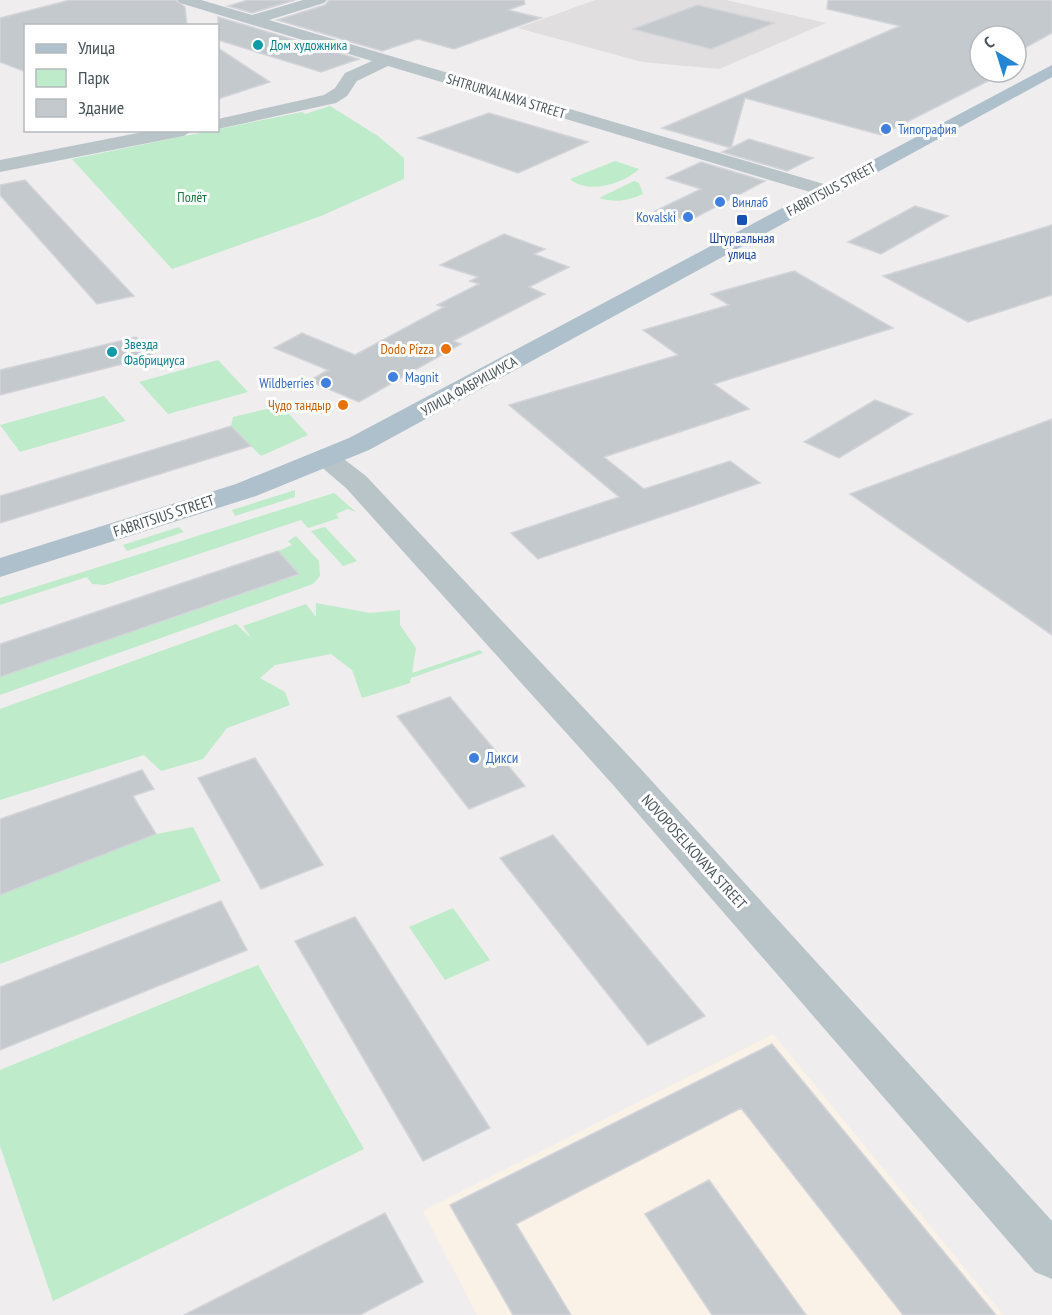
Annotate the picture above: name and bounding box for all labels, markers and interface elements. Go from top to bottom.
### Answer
legend [24,24,219,132]
north arrow [968,24,1028,84]
text: С [980,32,998,52]
text: Улица [78,36,115,59]
place label: Дом художника [270,36,347,54]
marker: Дом художника [251,38,265,52]
text: Парк [78,66,109,89]
street label: SHTRURVALNAYA STREET [444,69,568,123]
text: Здание [78,96,124,119]
place label: Типография [898,120,956,138]
marker: Типография [879,122,893,136]
street label: FABRITSIUS STREET [784,158,879,220]
park label: Полёт [177,188,207,206]
place label: Винлаб [732,193,768,211]
marker: Винлаб [713,195,727,209]
place label: Kovalski [636,208,676,226]
marker: Kovalski [681,210,695,224]
marker: Штурвальная улица [735,213,749,227]
place label: Штурвальная улица [710,229,774,263]
place label: Звезда Фабрициуса [124,335,185,369]
place label: Dodo Pizza [380,340,434,358]
marker: Dodo Pizza [439,342,453,356]
marker: Звезда Фабрициуса [105,345,119,359]
street label: УЛИЦА ФАБРИЦИУСА [418,352,520,420]
place label: Magnit [405,368,439,386]
marker: Magnit [386,370,400,384]
place label: Wildberries [259,374,314,392]
marker: Wildberries [319,376,333,390]
place label: Чудо тандыр [268,396,331,414]
marker: Чудо тандыр [336,398,350,412]
street label: FABRITSIUS STREET [111,490,217,541]
place label: Дикси [486,748,518,767]
marker: Дикси [467,751,481,765]
street label: NOVOPOSELKOVAYA STREET [638,790,751,913]

